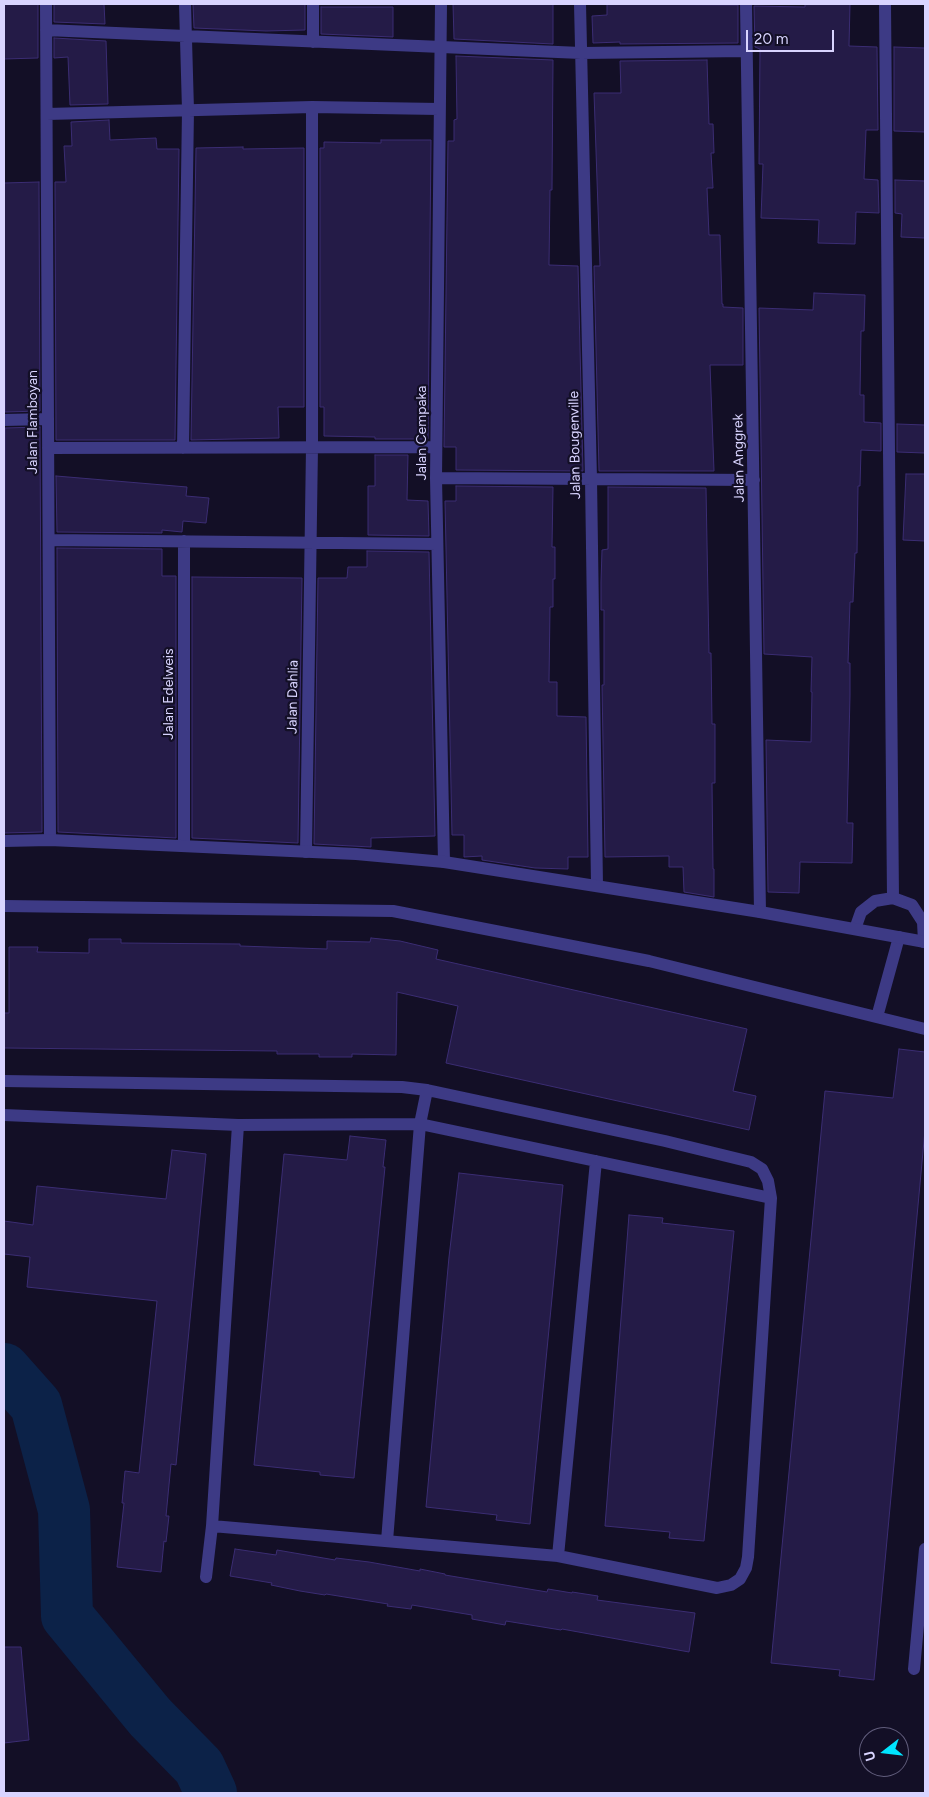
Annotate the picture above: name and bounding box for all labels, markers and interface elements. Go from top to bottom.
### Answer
scale bar [749,20,836,52]
text: 20 m [754,30,788,48]
street label: Jalan Flamboyan [25,370,41,474]
street label: Jalan Cempaka [414,386,430,480]
street label: Jalan Bougenville [566,391,584,499]
street label: Jalan Anggrek [730,413,748,503]
street label: Jalan Edelweis [161,648,177,740]
street label: Jalan Dahlia [284,660,302,734]
north arrow [859,1727,909,1777]
text: U [861,1749,880,1763]

